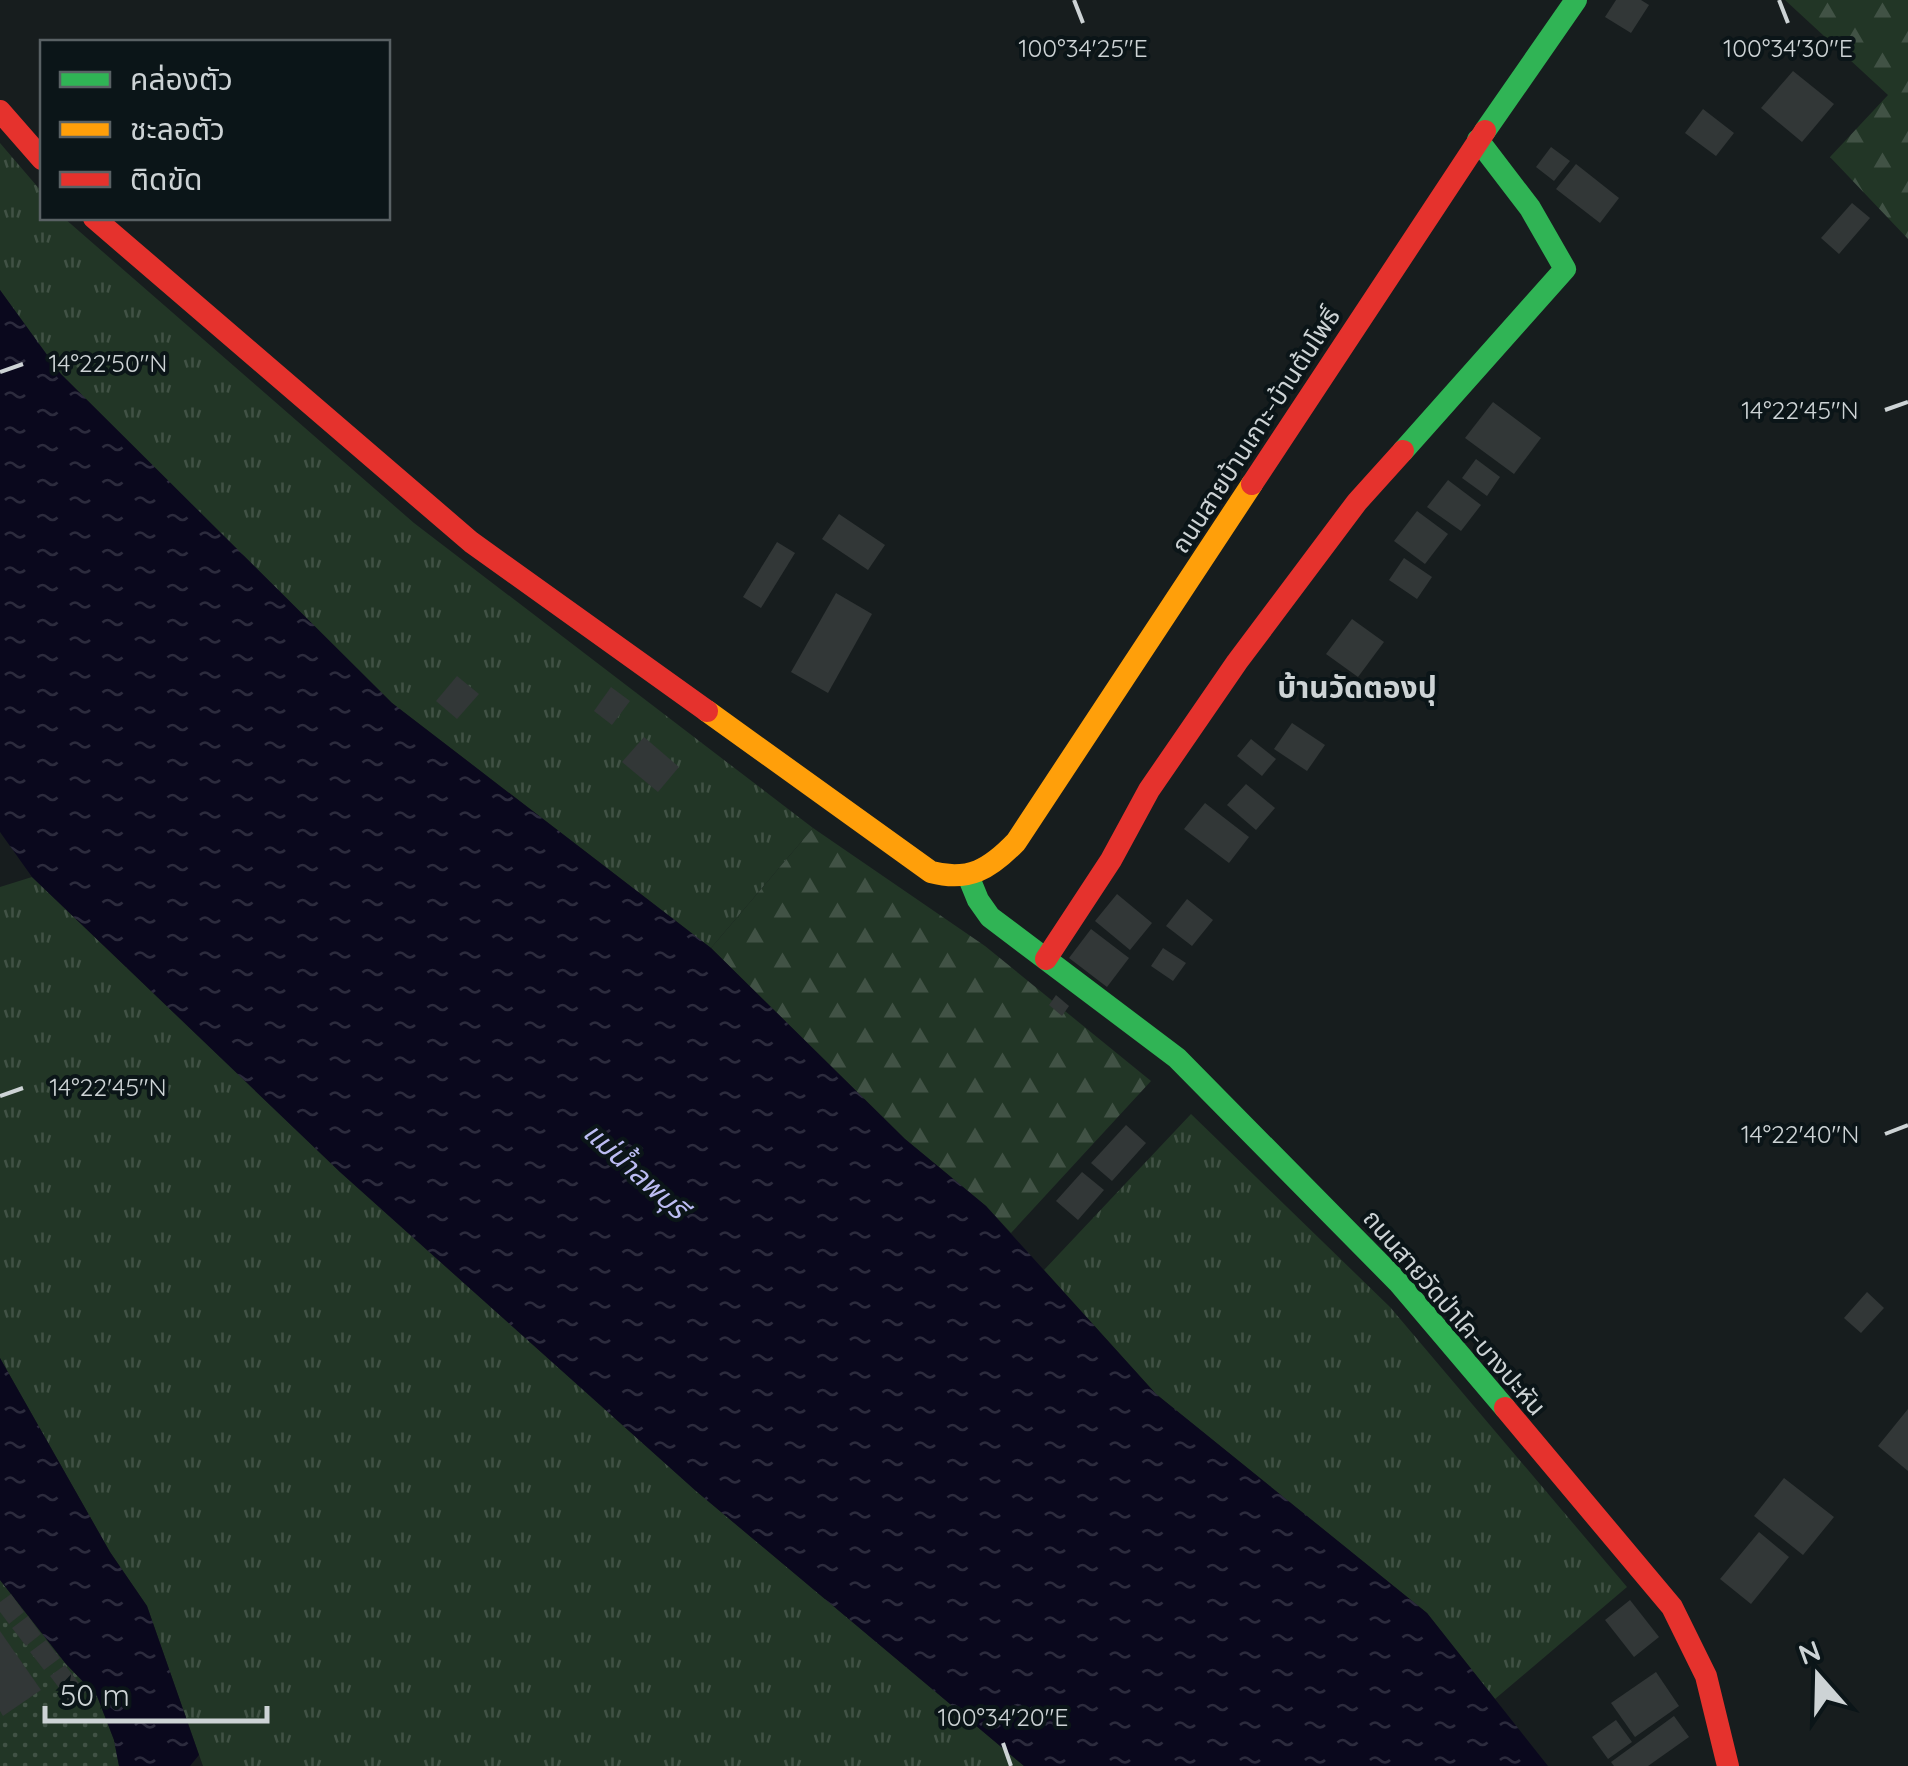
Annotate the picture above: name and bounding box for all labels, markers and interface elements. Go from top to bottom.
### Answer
text: 100°34'25"E [1018,32,1148,63]
text: 100°34'30"E [1723,32,1853,63]
legend [40,40,390,220]
text: คล่องตัว [130,60,233,98]
text: ชะลอตัว [130,110,225,148]
text: ติดขัด [130,160,202,198]
street label: ถนนสายบ้านเกาะ-บ้านต้นโพธิ์ [1164,301,1346,559]
text: 14°22'50"N [48,347,168,378]
text: 14°22'45"N [1741,394,1859,425]
district label: บ้านวัดตองปุ [1277,668,1437,706]
text: 14°22'45"N [49,1071,167,1102]
water label: แม่น้ำลพบุรี [576,1114,700,1230]
text: 14°22'40"N [1741,1118,1859,1149]
street label: ถนนสายวัดป่าโค-บางปะหัน [1357,1203,1553,1421]
north arrow [1768,1626,1868,1726]
text: N [1794,1632,1825,1672]
scale bar [45,1661,268,1723]
text: 50 m [60,1676,130,1714]
text: 100°34'20"E [938,1701,1068,1732]

